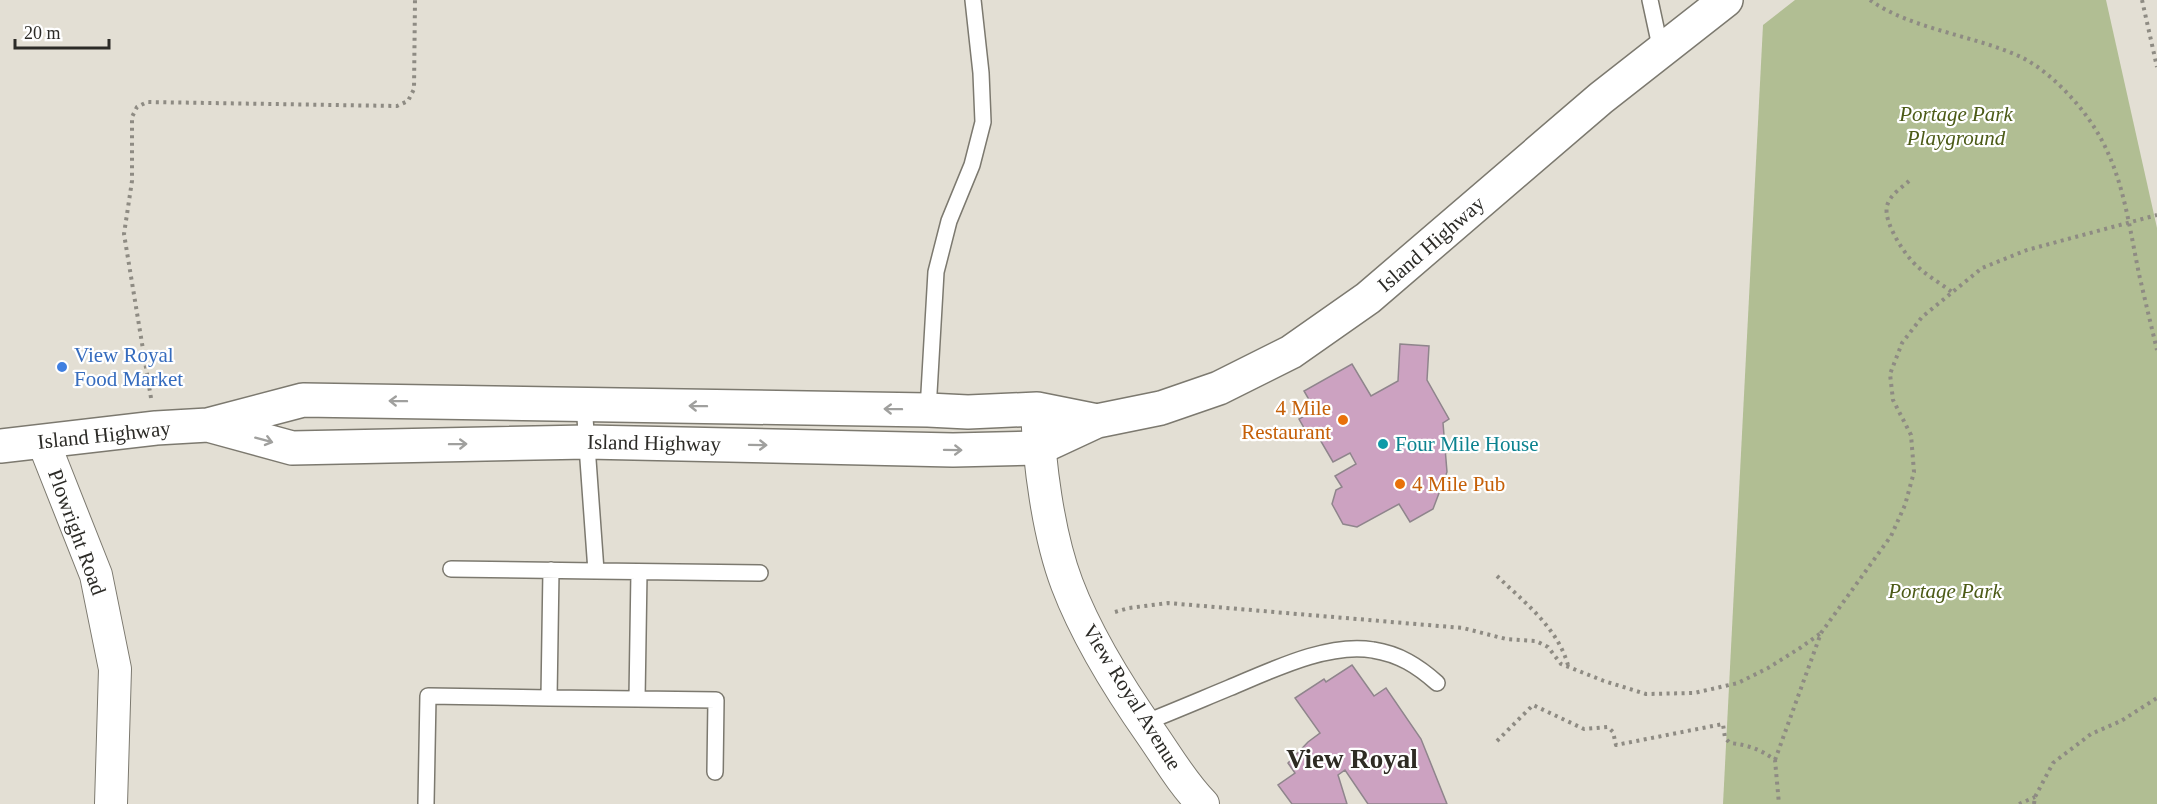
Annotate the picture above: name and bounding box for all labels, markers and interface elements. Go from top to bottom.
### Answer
scale bar [15,12,110,50]
text: 20 m [24,23,61,43]
park label: Portage Park Playground [1898,102,2014,150]
street label: Island Highway [1373,191,1490,297]
place label: View Royal Food Market [74,343,183,391]
marker: View Royal Food Market [55,360,69,374]
one-way arrow [389,395,409,407]
place label: 4 Mile Restaurant [1241,396,1331,444]
one-way arrow [688,400,708,412]
one-way arrow [883,403,903,415]
marker: 4 Mile Restaurant [1336,413,1350,427]
street label: Island Highway [36,416,172,454]
street label: Island Highway [587,430,721,456]
place label: Four Mile House [1395,432,1539,456]
one-way arrow [254,435,273,446]
marker: Four Mile House [1376,437,1390,451]
one-way arrow [447,438,467,450]
one-way arrow [747,439,767,450]
one-way arrow [942,444,962,455]
street label: Plowright Road [43,466,111,599]
place label: 4 Mile Pub [1412,472,1505,496]
marker: 4 Mile Pub [1393,477,1407,491]
park label: Portage Park [1887,579,2003,603]
street label: View Royal Avenue [1077,620,1187,774]
district label: View Royal [1286,744,1418,774]

